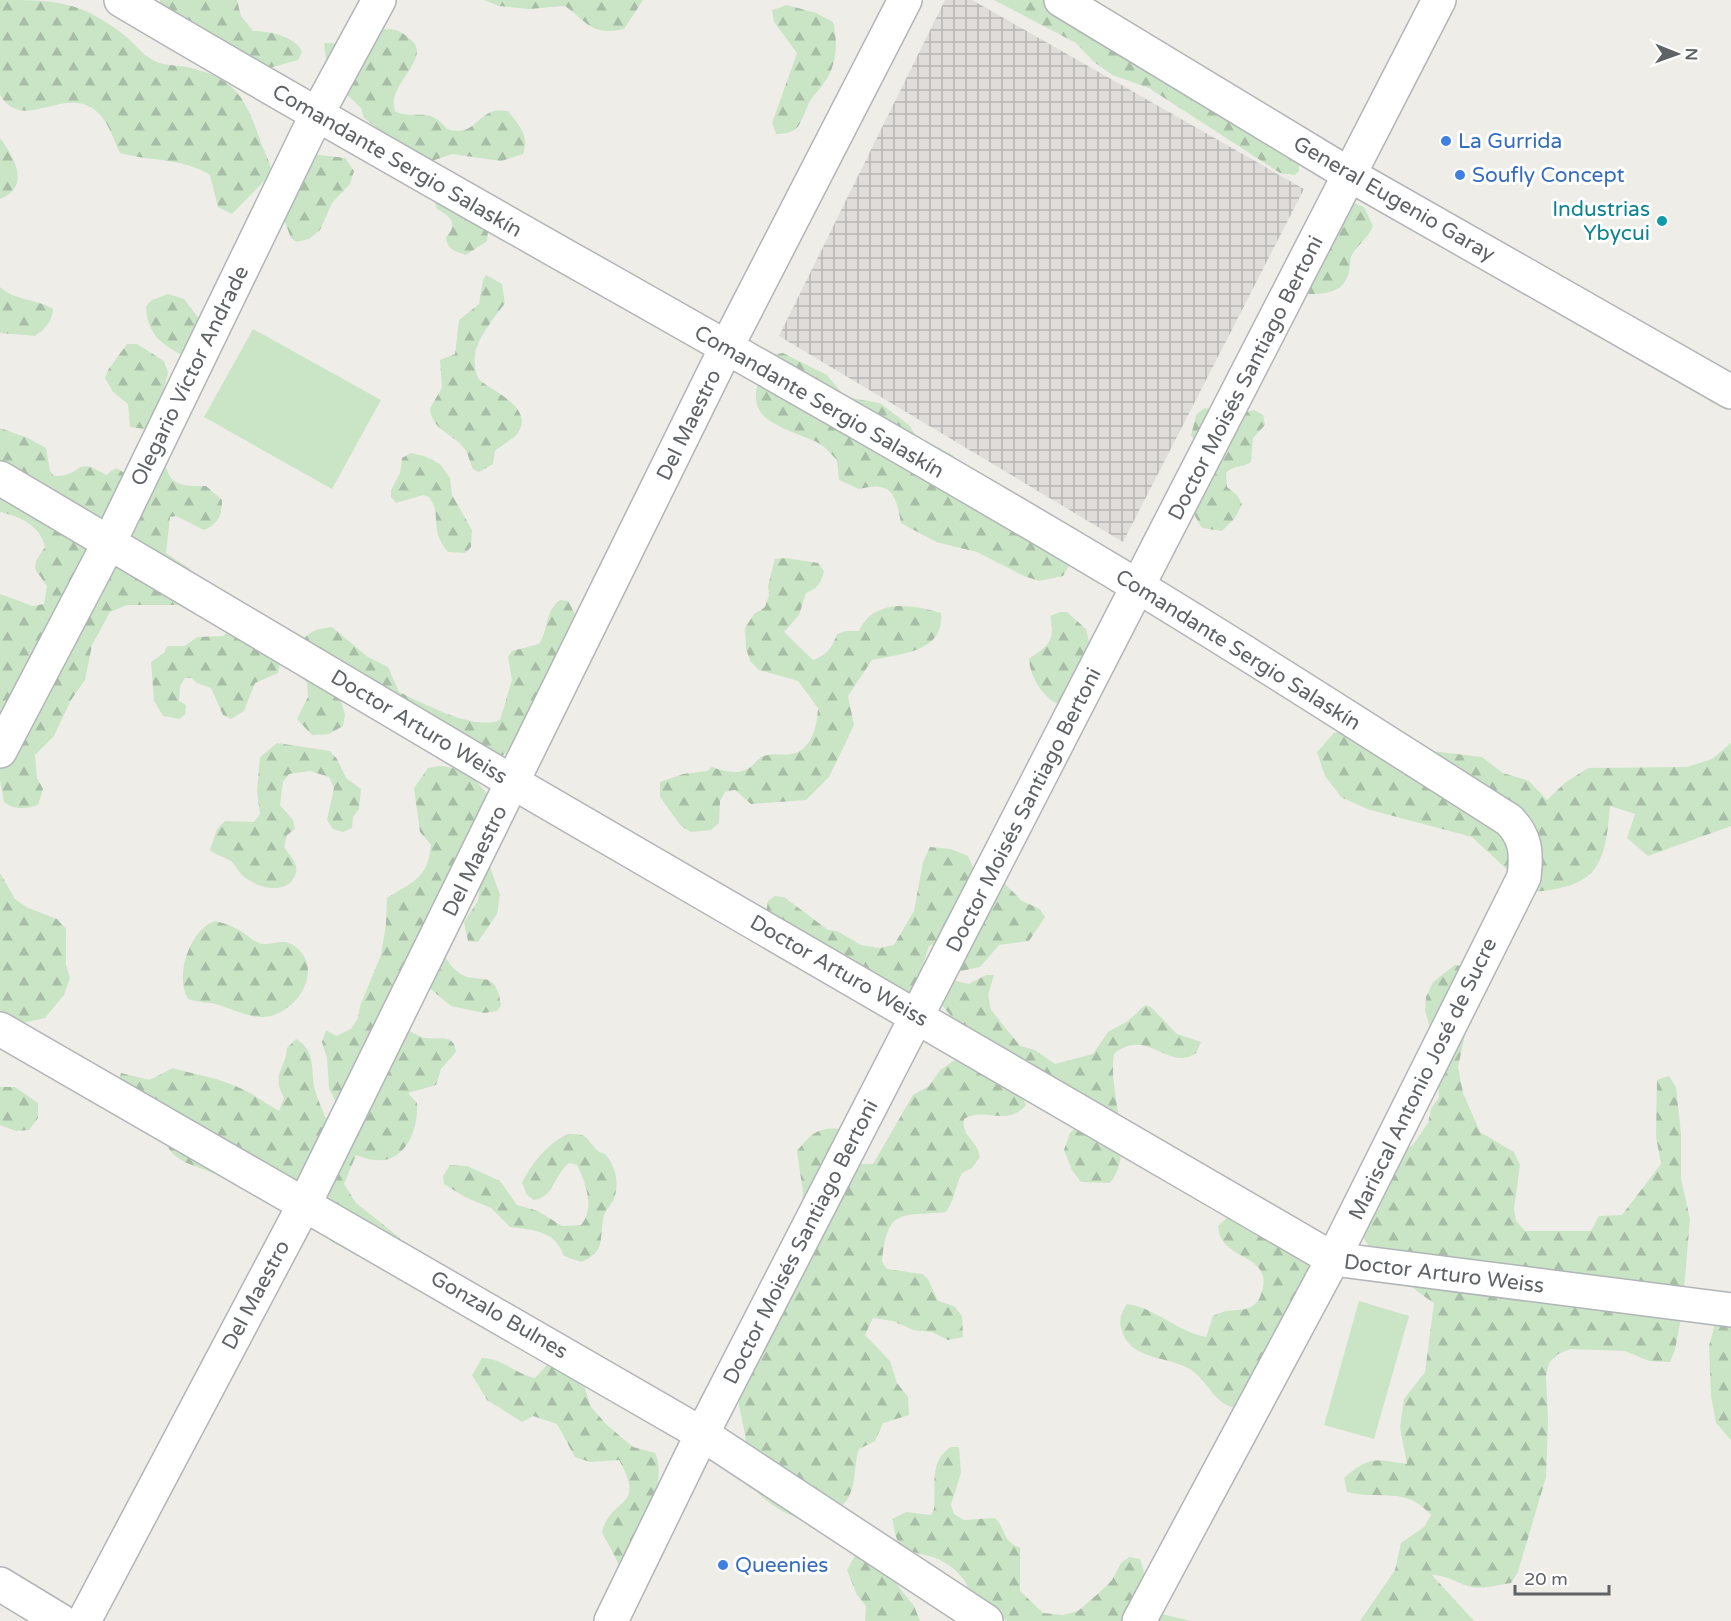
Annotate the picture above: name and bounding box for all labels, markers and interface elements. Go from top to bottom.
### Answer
north arrow [1647,24,1707,84]
text: N [1681,48,1701,61]
street label: Comandante Sergio Salaskín [268,79,526,243]
place label: La Gurrida [1458,129,1562,154]
street label: General Eugenio Garay [1289,131,1499,267]
marker: La Gurrida [1439,134,1453,148]
place label: Soufly Concept [1472,163,1625,188]
marker: Soufly Concept [1453,168,1467,182]
place label: Industrias Ybycui [1552,197,1650,246]
marker: Industrias Ybycui [1655,214,1669,228]
street label: Doctor Moisés Santiago Bertoni [1163,232,1329,524]
street label: Olegario Víctor Andrade [126,262,254,490]
street label: Comandante Sergio Salaskín [690,320,948,484]
street label: Del Maestro [651,365,727,485]
street label: Comandante Sergio Salaskín [1111,564,1365,736]
street label: Doctor Arturo Weiss [326,664,512,790]
street label: Doctor Moisés Santiago Bertoni [941,664,1107,956]
street label: Del Maestro [437,801,513,921]
street label: Doctor Arturo Weiss [746,910,932,1032]
street label: Mariscal Antonio José de Sucre [1344,934,1502,1224]
street label: Doctor Moisés Santiago Bertoni [718,1096,884,1388]
street label: Del Maestro [217,1236,295,1354]
street label: Doctor Arturo Weiss [1343,1249,1545,1299]
street label: Gonzalo Bulnes [426,1266,572,1364]
place label: Queenies [735,1553,828,1578]
marker: Queenies [716,1558,730,1572]
scale bar [1515,1558,1610,1596]
text: 20 m [1524,1568,1568,1590]

